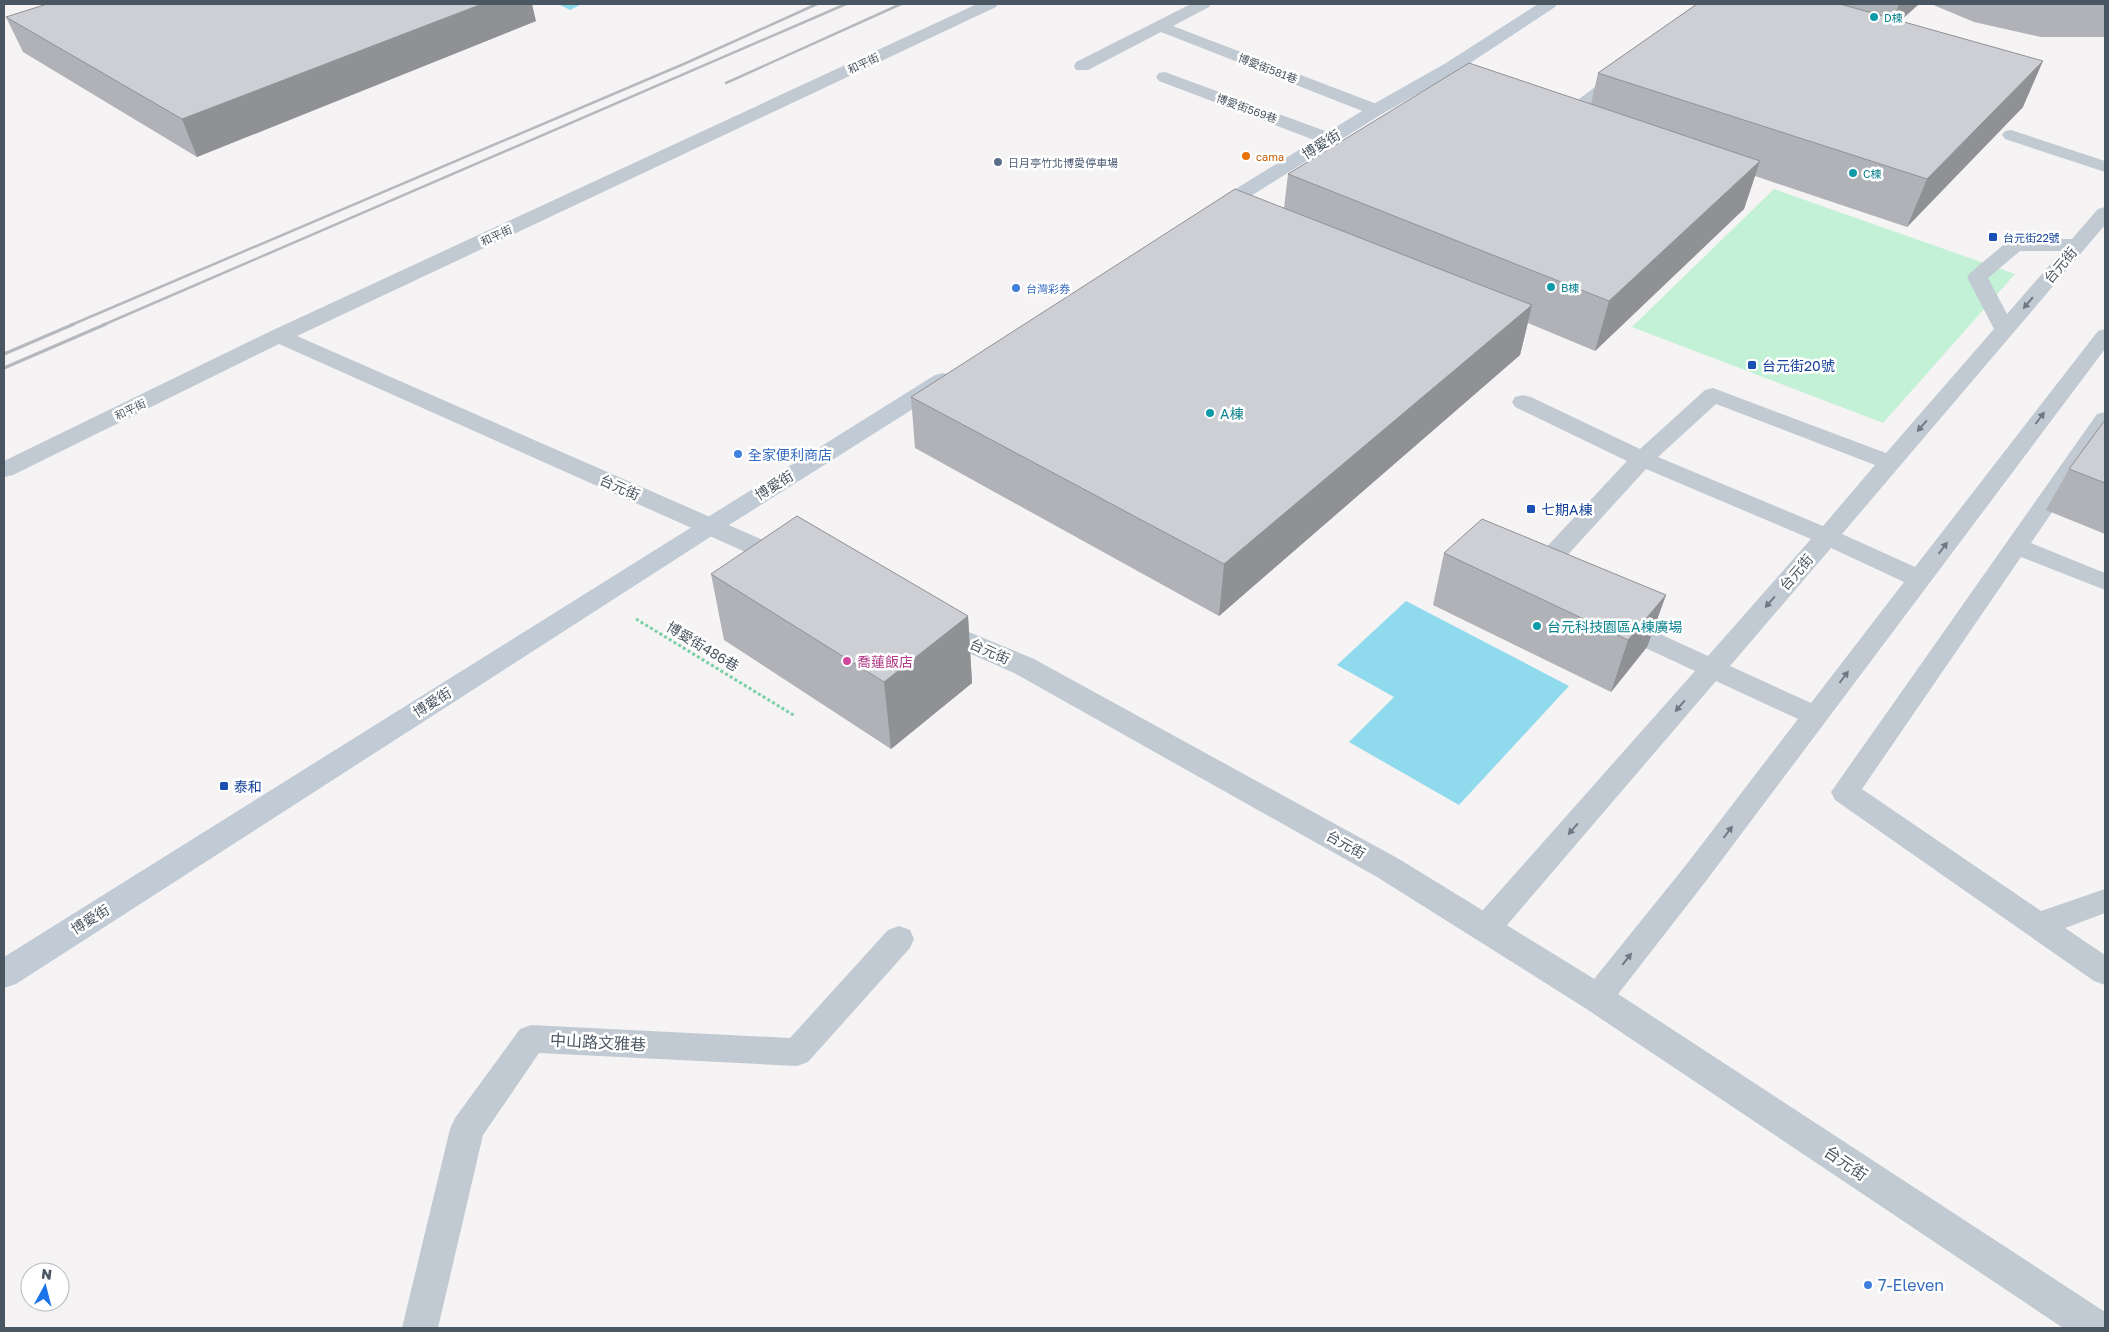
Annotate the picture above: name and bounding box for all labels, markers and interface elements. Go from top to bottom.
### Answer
marker: D棟 [1868,11,1880,23]
place label: D棟 [1884,11,1903,24]
street label: 和平街 [845,50,881,76]
street label: 博愛街581巷 [1237,51,1299,85]
street label: 博愛街569巷 [1215,91,1279,125]
street label: 博愛街 [1299,126,1343,162]
marker: cama [1240,150,1252,162]
place label: cama [1256,150,1284,163]
marker: 日月亭竹北博愛停車場 [992,156,1004,168]
place label: 日月亭竹北博愛停車場 [1008,156,1118,169]
marker: C棟 [1847,167,1859,179]
place label: C棟 [1863,167,1881,180]
street label: 和平街 [478,222,514,248]
marker: 台元街22號 [1987,231,1999,243]
place label: 台元街22號 [2003,231,2060,244]
street label: 台元街 [2040,243,2080,287]
marker: B棟 [1545,281,1557,293]
place label: B棟 [1561,281,1579,294]
marker: 台灣彩券 [1010,282,1022,294]
place label: 台灣彩券 [1026,282,1070,295]
one-way arrow [2022,296,2034,308]
place label: 台元街20號 [1762,357,1835,374]
marker: 台元街20號 [1746,359,1758,371]
street label: 和平街 [112,396,148,422]
place label: A棟 [1220,405,1243,422]
marker: A棟 [1204,407,1216,419]
one-way arrow [2035,412,2046,425]
one-way arrow [1917,420,1928,432]
place label: 全家便利商店 [748,446,832,463]
marker: 全家便利商店 [732,448,744,460]
street label: 博愛街 [752,467,796,503]
street label: 台元街 [597,471,643,503]
place label: 七期A棟 [1541,501,1592,518]
marker: 七期A棟 [1525,503,1537,515]
one-way arrow [1937,542,1948,555]
street label: 台元街 [1776,551,1816,593]
one-way arrow [1765,596,1776,608]
street label: 博愛街486巷 [664,618,742,674]
place label: 台元科技園區A棟廣場 [1547,618,1682,635]
marker: 台元科技園區A棟廣場 [1531,620,1543,632]
street label: 台元街 [967,635,1013,667]
place label: 喬蓮飯店 [857,653,913,670]
marker: 喬蓮飯店 [841,655,853,667]
one-way arrow [1839,670,1849,684]
street label: 博愛街 [410,684,454,720]
one-way arrow [1674,699,1685,712]
place label: 泰和 [234,778,262,795]
marker: 泰和 [218,780,230,792]
one-way arrow [1567,822,1579,834]
street label: 台元街 [1324,826,1368,862]
one-way arrow [1722,826,1733,839]
street label: 博愛街 [68,901,112,937]
one-way arrow [1622,953,1632,966]
street label: 中山路文雅巷 [550,1030,646,1054]
street label: 台元街 [1821,1141,1871,1185]
north arrow [20,1262,70,1312]
text: N [40,1265,53,1283]
place label: 7-Eleven [1878,1275,1944,1295]
marker: 7-Eleven [1862,1279,1874,1291]

